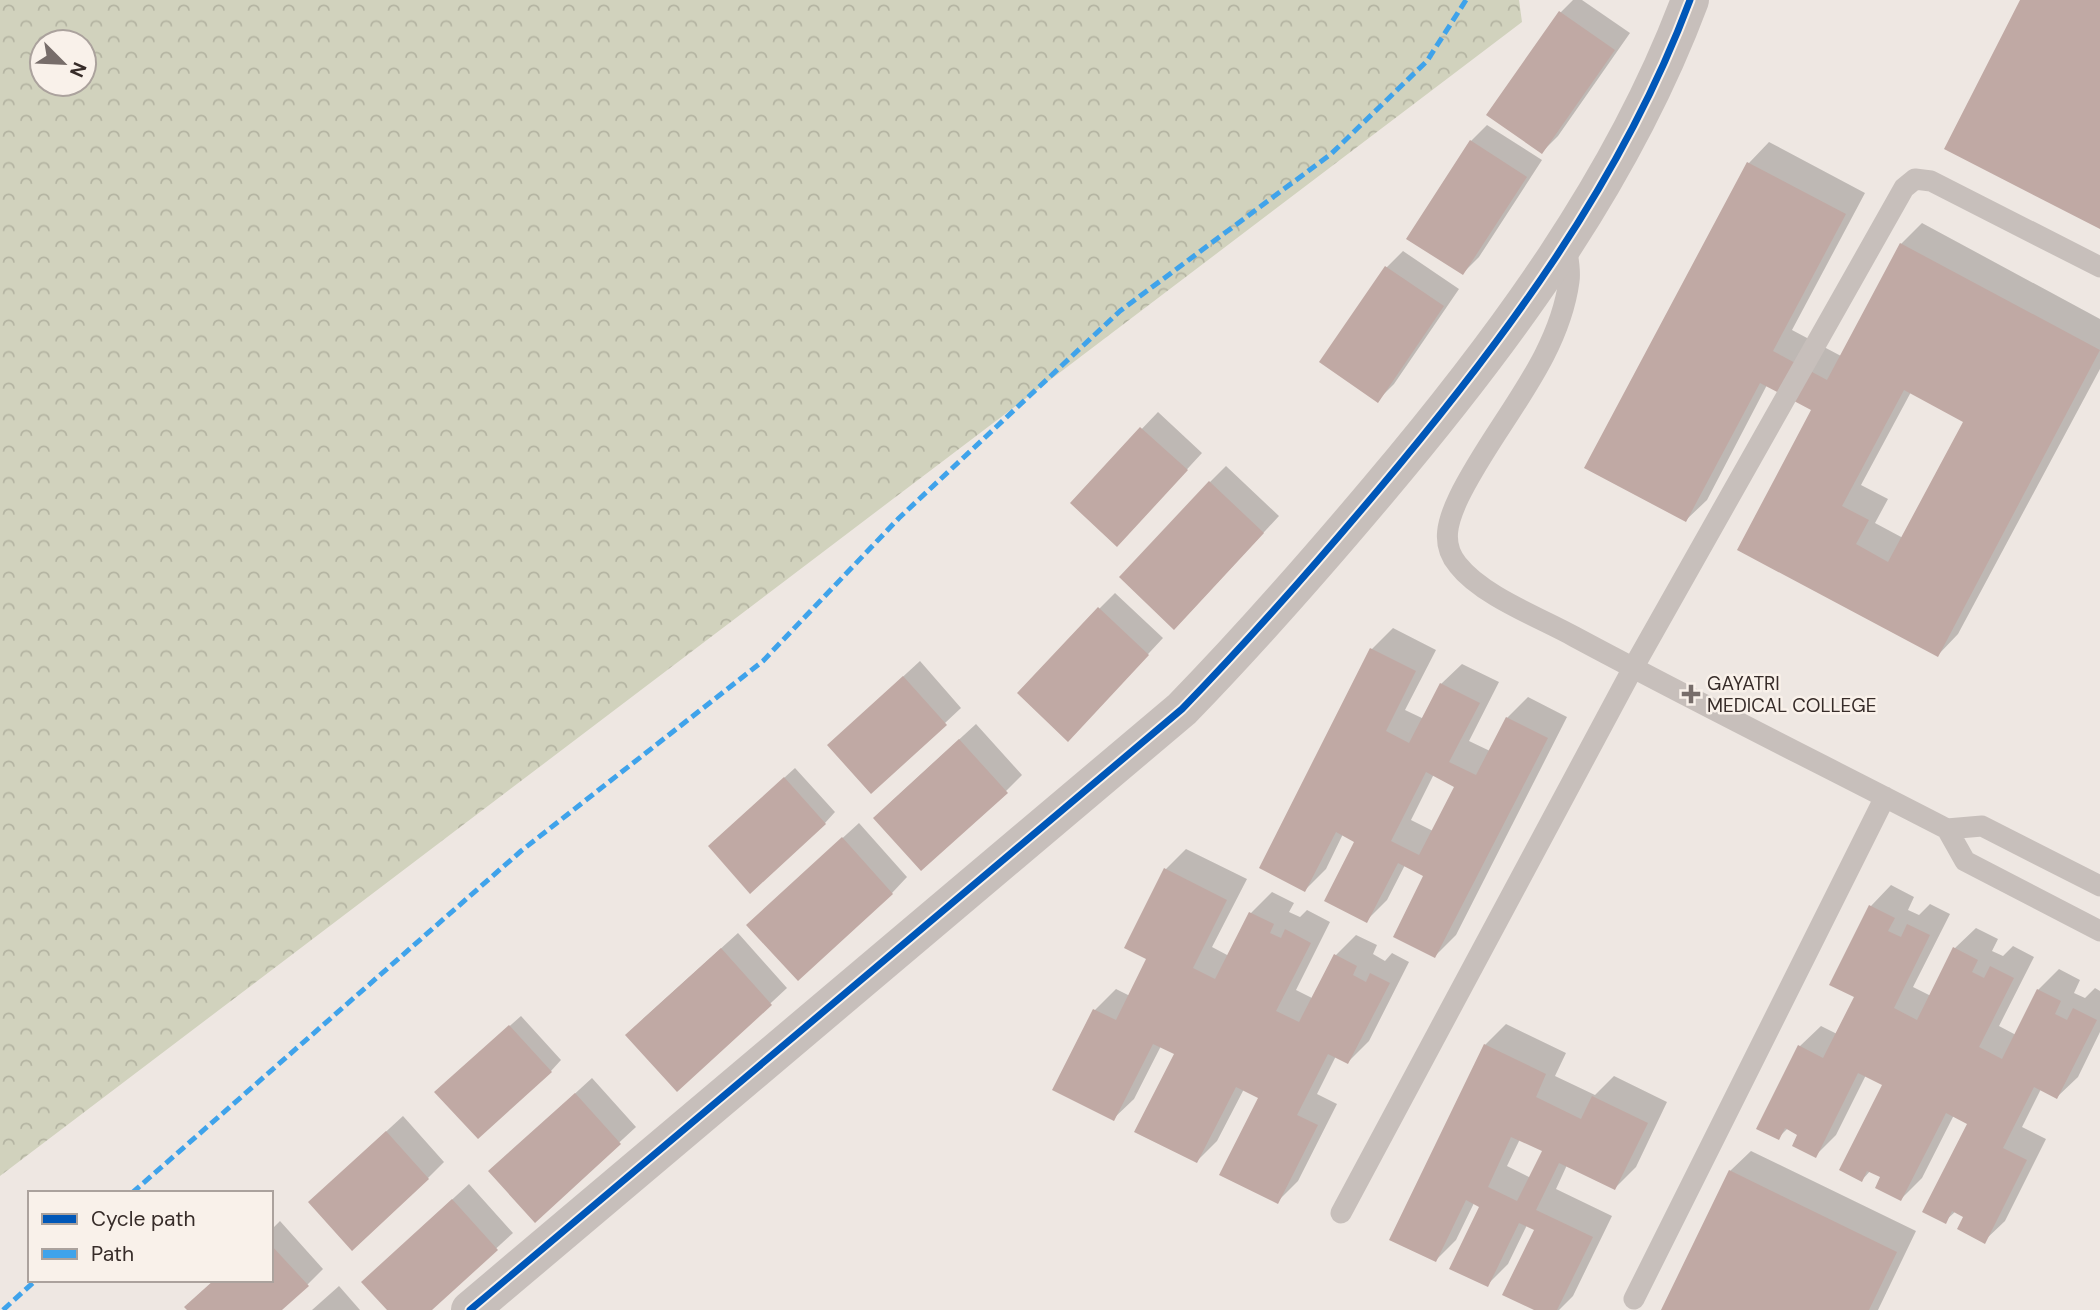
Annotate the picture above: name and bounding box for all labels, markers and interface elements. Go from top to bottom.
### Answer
north arrow [28,28,98,98]
text: N [64,58,92,81]
place label: GAYATRI MEDICAL COLLEGE [1707,671,1876,718]
marker: GAYATRI MEDICAL COLLEGE [1681,684,1701,704]
legend [28,1191,273,1282]
text: Cycle path [91,1205,196,1233]
text: Path [91,1240,134,1268]

